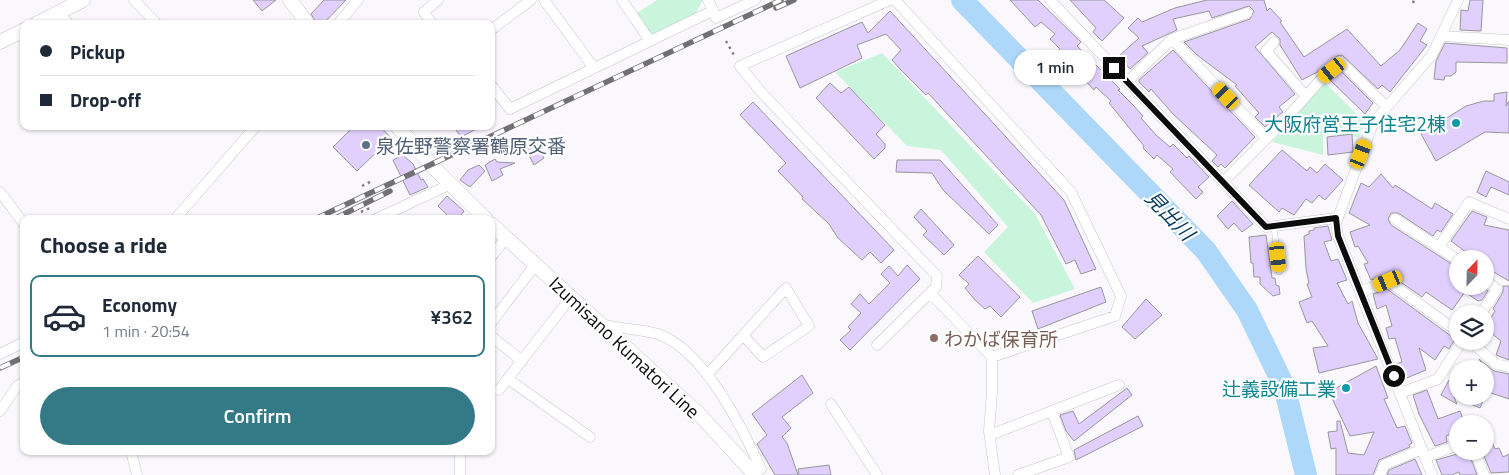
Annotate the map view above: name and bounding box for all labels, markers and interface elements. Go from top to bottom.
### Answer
text: Pickup [70,37,125,66]
callout: 1 min [1014,50,1096,86]
text: 1 min [1036,55,1074,79]
car [1315,55,1348,85]
route end [1103,57,1125,79]
car [1210,80,1241,112]
text: Drop-off [70,85,141,114]
place label: 大阪府営王子住宅2棟 [1264,109,1446,138]
marker: 大阪府営王子住宅2棟 [1450,117,1462,129]
place label: 泉佐野警察署鶴原交番 [376,131,566,160]
car [1348,137,1373,171]
marker: 泉佐野警察署鶴原交番 [360,139,372,151]
water label: 見出川 [1138,183,1203,249]
text: Choose a ride [40,228,167,262]
car [1268,241,1287,273]
north arrow [1449,250,1494,295]
map controls [1449,250,1494,460]
car [1371,268,1404,294]
street label: Izumisano Kumatori Line [543,269,707,425]
text: Economy [102,290,177,319]
icon: car [42,294,87,339]
text: ¥362 [430,302,473,331]
button: layers [1449,305,1494,350]
text: 1 min · 20:54 [102,319,190,343]
place label: わかば保育所 [944,324,1058,353]
marker: わかば保育所 [928,332,940,344]
button: + [1449,360,1494,405]
route start [1383,365,1405,387]
place label: 辻義設備工業 [1222,374,1336,403]
marker: 辻義設備工業 [1340,382,1352,394]
button: Confirm [40,387,475,445]
button: − [1449,415,1494,460]

